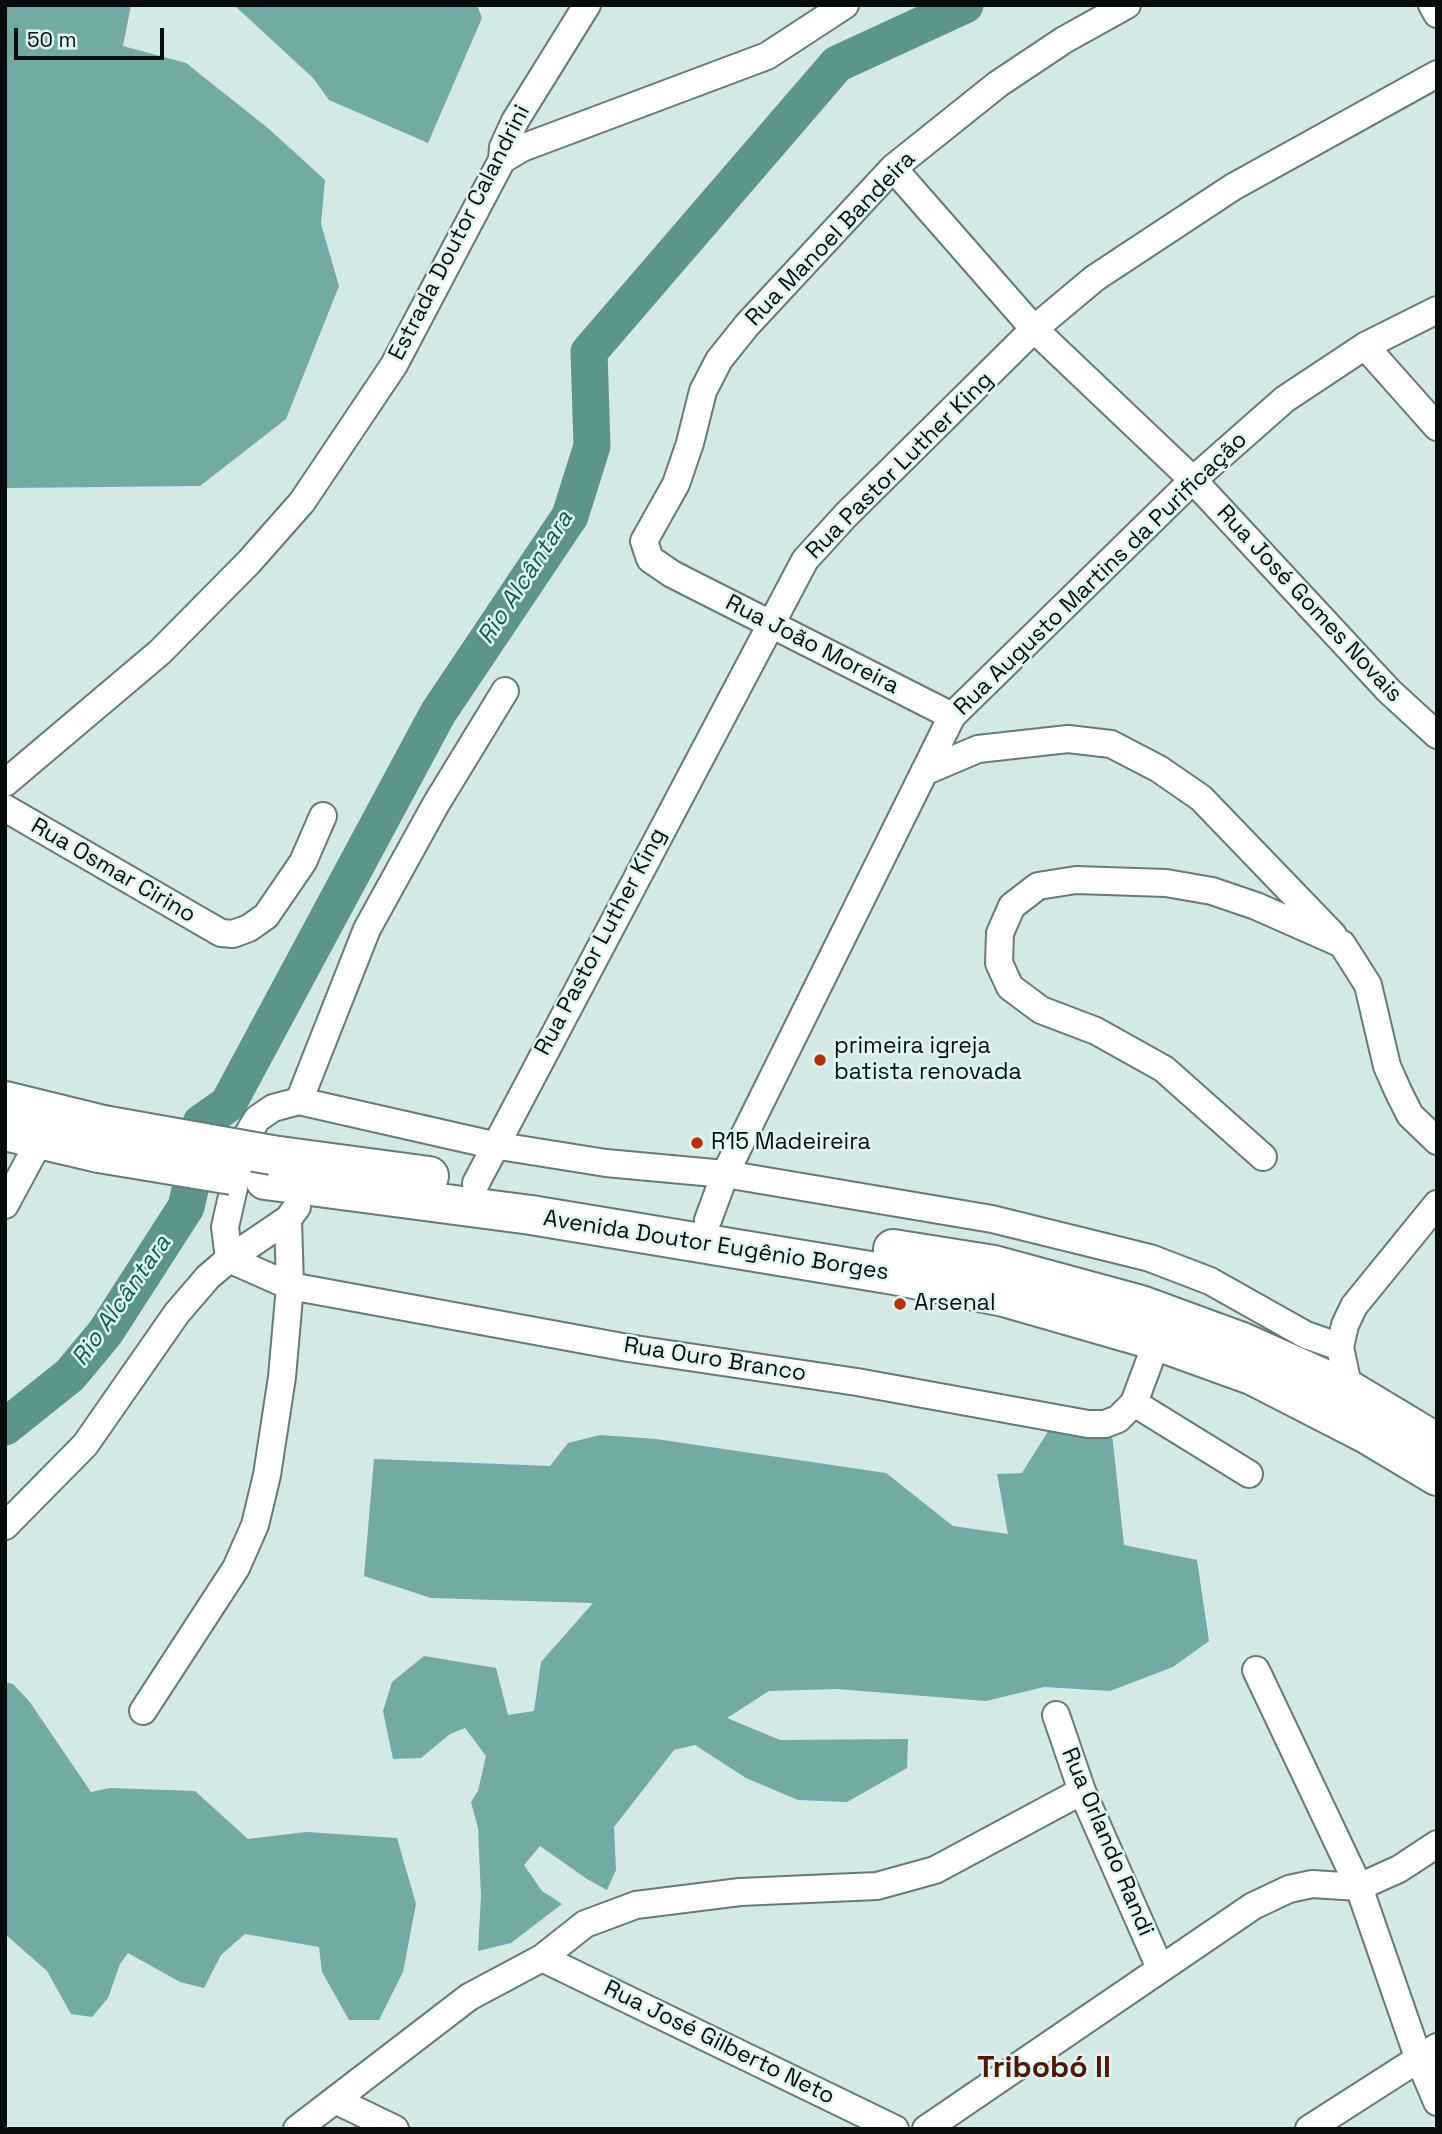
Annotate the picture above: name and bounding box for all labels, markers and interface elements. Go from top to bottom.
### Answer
scale bar [18,14,168,58]
text: 50 m [27,26,77,53]
street label: Estrada Doutor Calandrini [384,101,536,365]
street label: Rua Manoel Bandeira [740,146,922,332]
street label: Rua Pastor Luther King [801,367,999,565]
street label: Rua Augusto Martins da Purificação [949,426,1253,722]
street label: Rua José Gomes Novais [1210,500,1408,708]
water label: Rio Alcântara [472,506,580,650]
street label: Rua João Moreira [721,589,903,701]
street label: Rua Osmar Cirino [26,813,200,929]
street label: Rua Pastor Luther King [529,824,673,1060]
place label: primeira igreja batista renovada [834,1033,1022,1087]
marker: primeira igreja batista renovada [812,1052,828,1068]
place label: R15 Madeireira [711,1129,871,1157]
marker: R15 Madeireira [689,1135,705,1151]
street label: Avenida Doutor Eugênio Borges [541,1205,891,1287]
water label: Rio Alcântara [66,1230,178,1372]
place label: Arsenal [914,1290,996,1318]
marker: Arsenal [892,1296,908,1312]
street label: Rua Ouro Branco [622,1332,808,1388]
street label: Rua Orlando Randi [1055,1744,1159,1940]
street label: Rua José Gilberto Neto [599,1975,839,2111]
district label: Tribobó II [977,2051,1111,2087]

